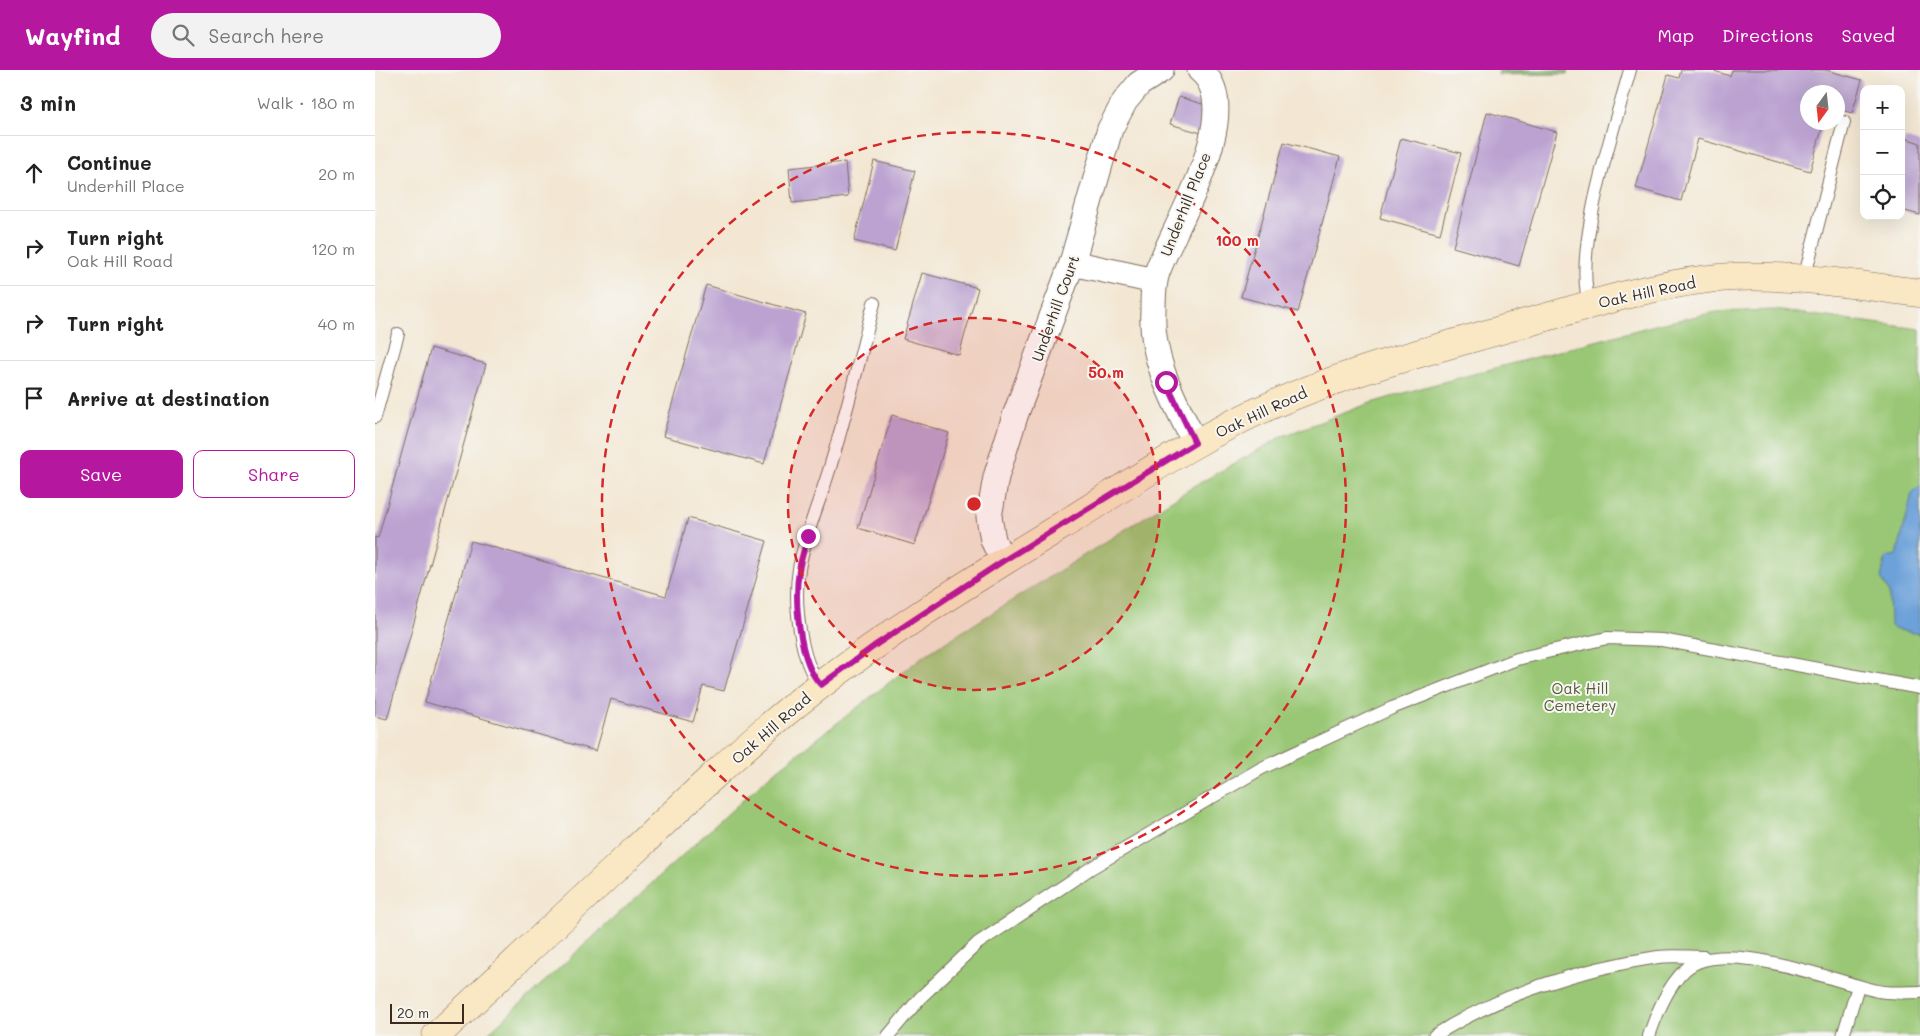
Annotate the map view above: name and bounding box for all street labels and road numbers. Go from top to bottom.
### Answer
street label: Underhill Place [1155,149,1215,259]
street label: Underhill Court [1026,252,1084,364]
street label: Oak Hill Road [1597,272,1697,312]
street label: Oak Hill Road [1212,382,1310,442]
street label: Oak Hill Road [727,688,815,768]

